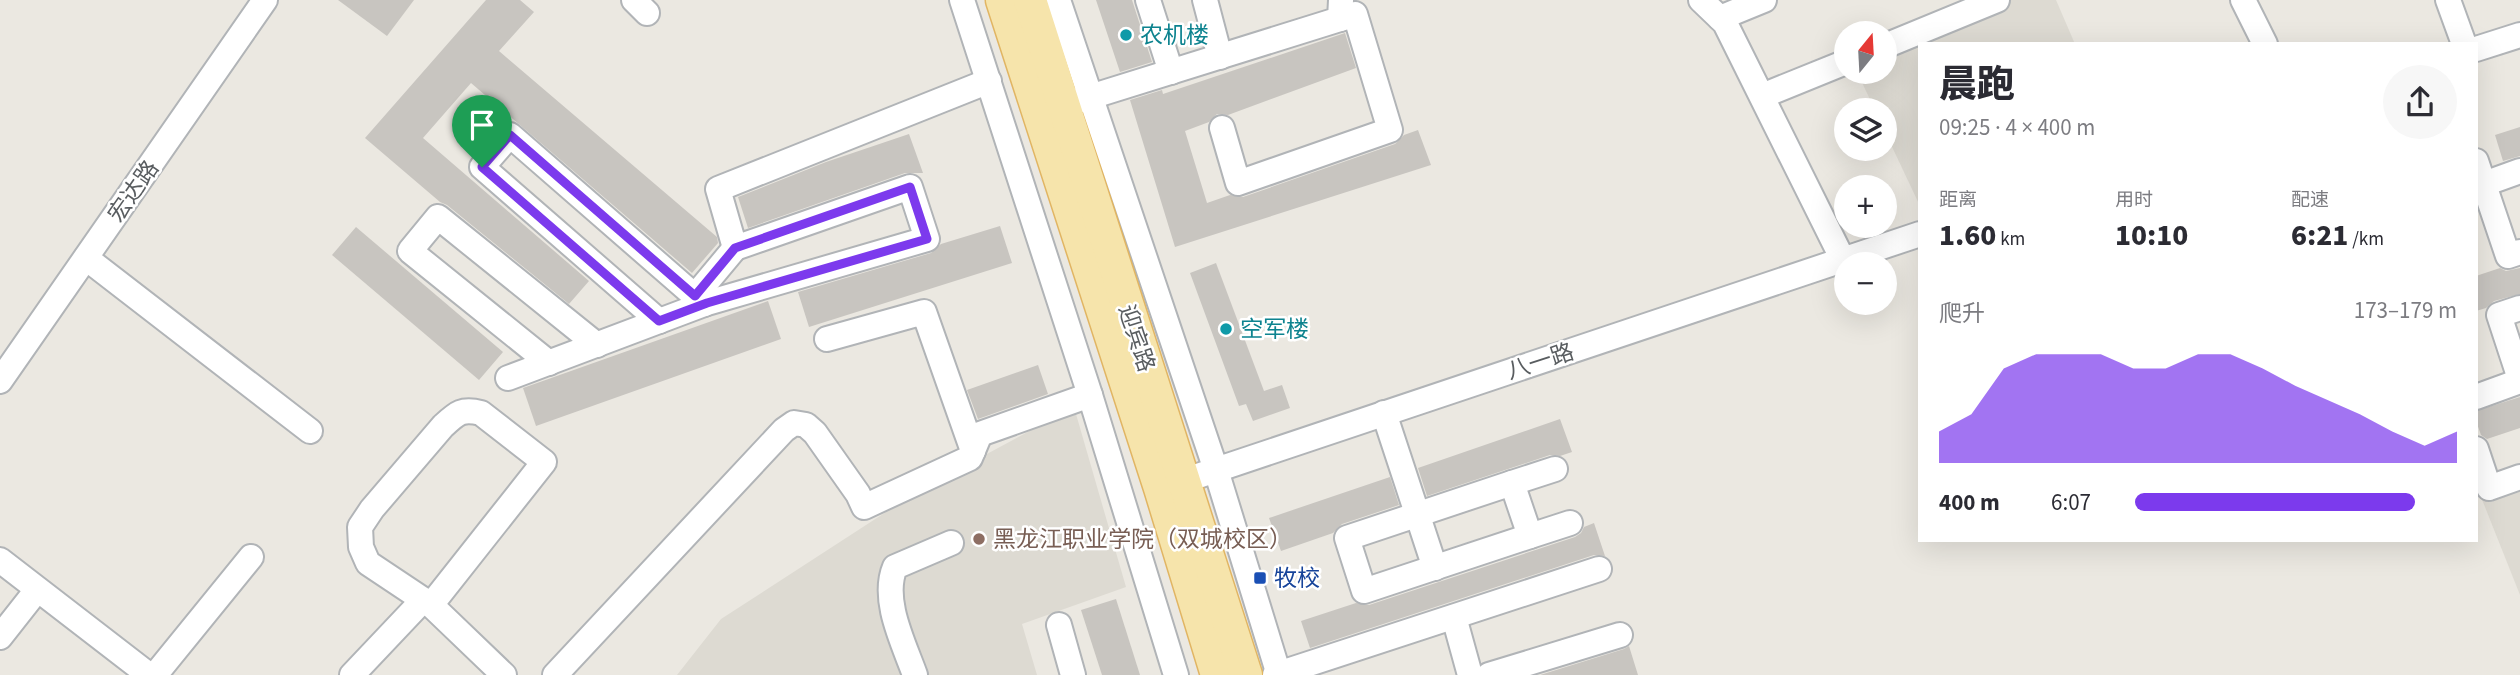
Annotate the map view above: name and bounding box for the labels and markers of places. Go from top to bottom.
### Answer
place label: 农机楼 [1140,19,1209,52]
marker: 农机楼 [1118,27,1134,43]
pin [452,95,512,167]
place label: 空军楼 [1240,313,1309,346]
marker: 空军楼 [1218,321,1234,337]
place label: 黑龙江职业学院（双城校区） [993,523,1292,556]
marker: 黑龙江职业学院（双城校区） [971,531,987,547]
place label: 牧校 [1274,562,1320,595]
marker: 牧校 [1252,570,1268,586]

